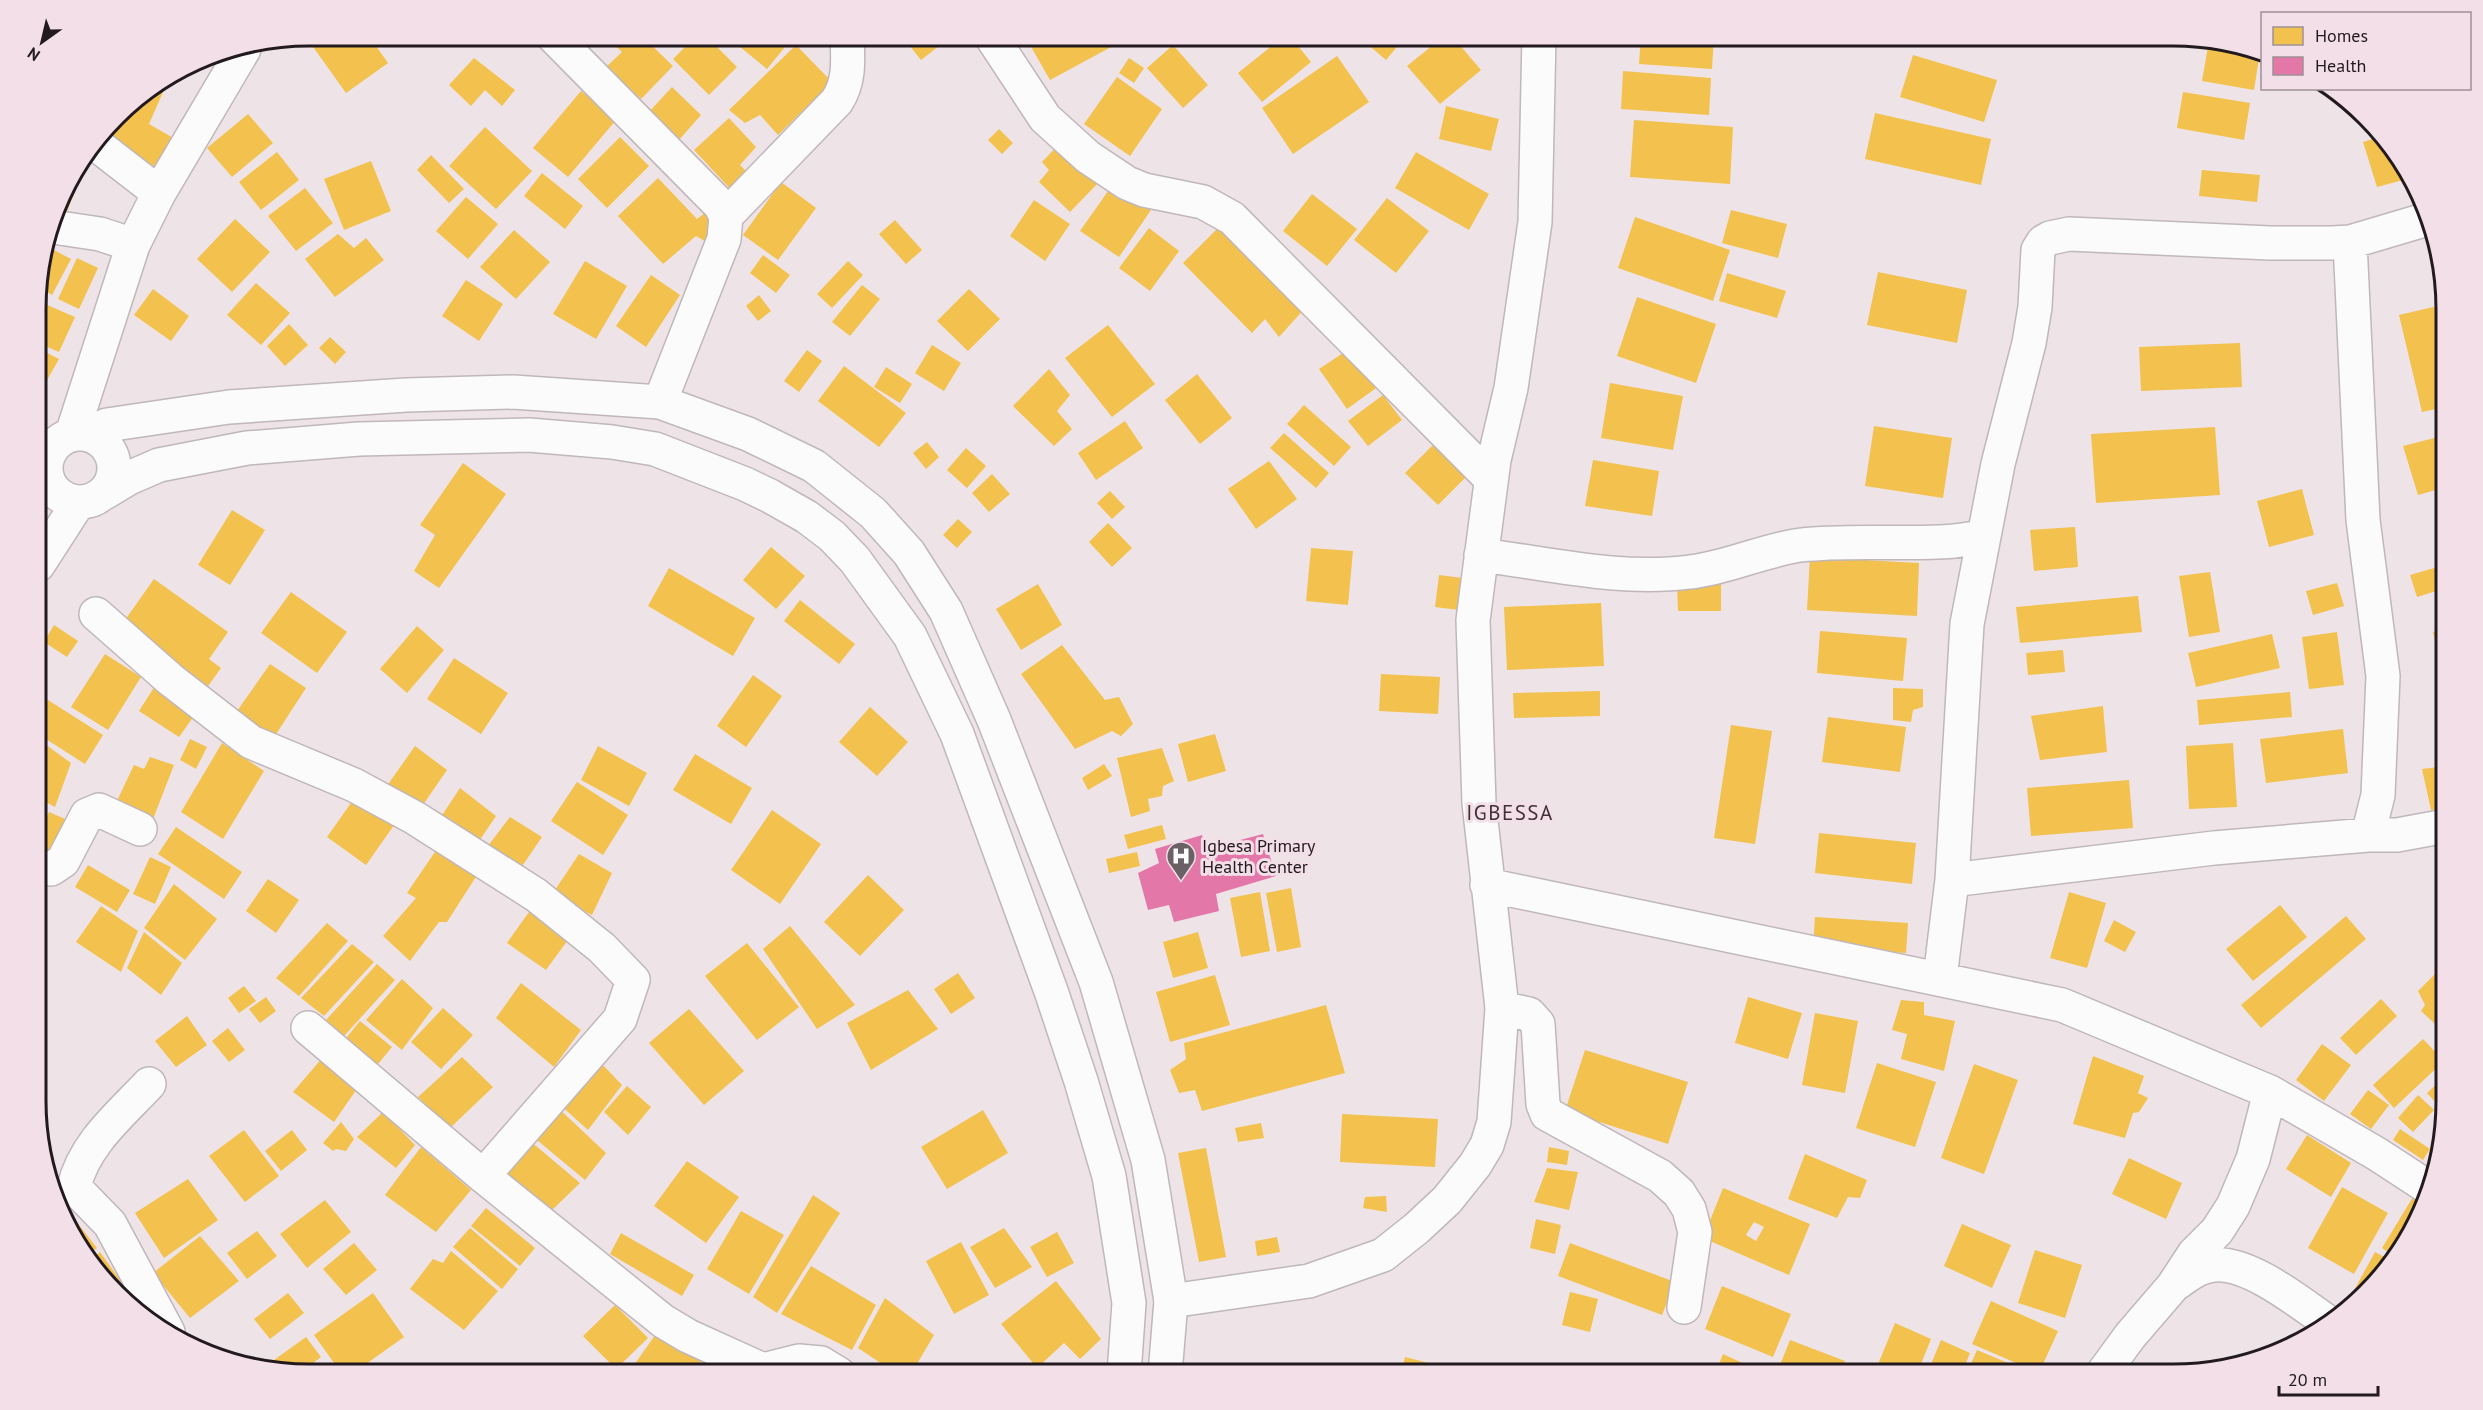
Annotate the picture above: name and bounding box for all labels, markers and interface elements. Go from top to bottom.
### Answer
north arrow [12,12,72,72]
legend [2261,12,2471,90]
text: Homes [2315,24,2368,47]
text: N [24,43,44,66]
text: Health [2315,54,2366,77]
district label: IGBESSA [1466,799,1554,826]
place label: Igbesa Primary Health Center [1202,834,1316,878]
hospital icon: Igbesa Primary Health Center [1165,840,1197,882]
scale bar [2279,1359,2378,1397]
text: 20 m [2288,1368,2327,1391]

